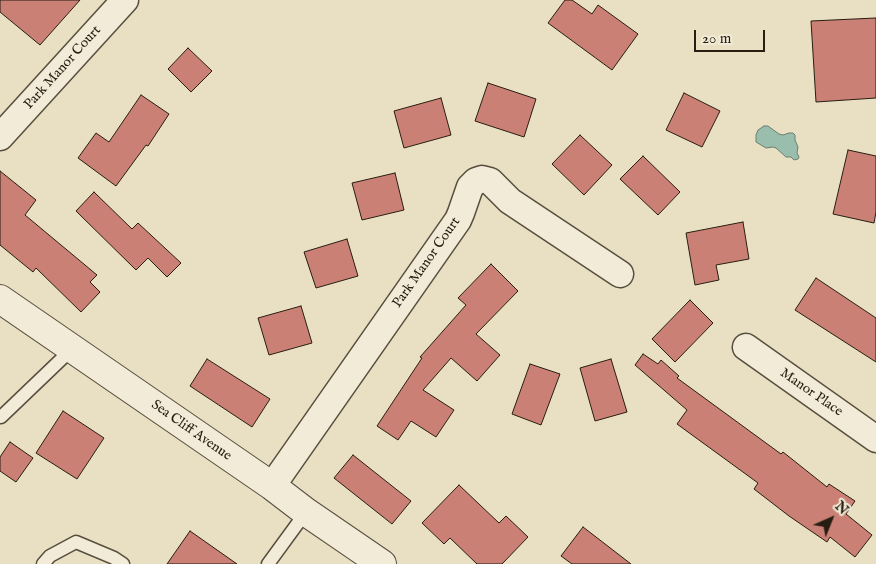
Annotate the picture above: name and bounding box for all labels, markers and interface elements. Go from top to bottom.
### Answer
scale bar [696,20,767,52]
street label: Park Manor Court [21,23,105,113]
text: 20 m [702,29,731,48]
street label: Park Manor Court [389,214,465,312]
street label: Manor Place [776,365,846,421]
street label: Sea Cliff Avenue [147,397,235,465]
north arrow [806,494,856,544]
text: N [831,498,852,519]

